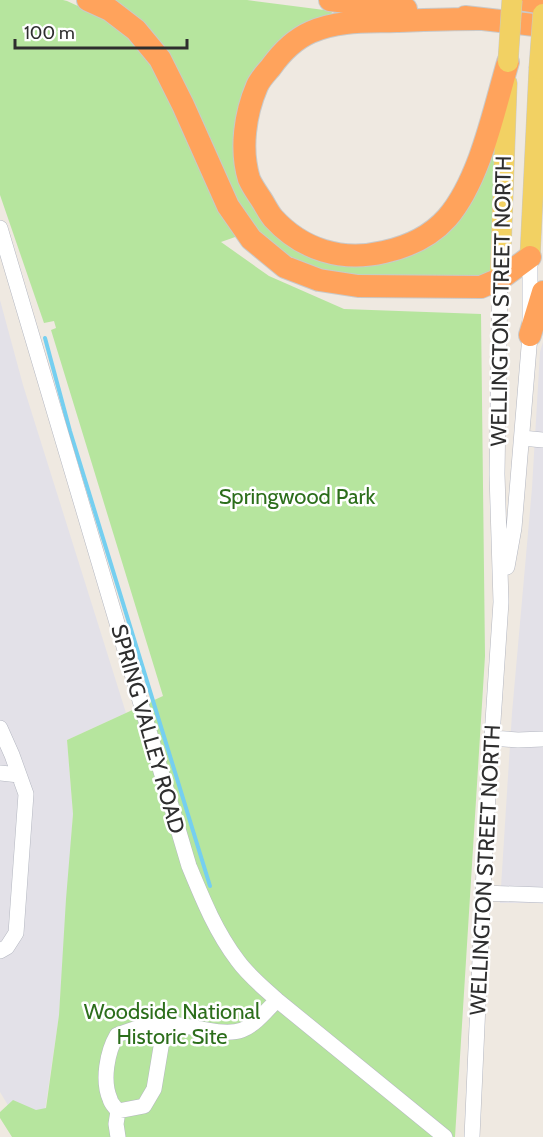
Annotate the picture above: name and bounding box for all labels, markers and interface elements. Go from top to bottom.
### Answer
scale bar [15,12,188,50]
text: 100 m [24,22,75,44]
street label: WELLINGTON STREET NORTH [485,155,517,447]
park label: Springwood Park [219,483,375,510]
street label: SPRING VALLEY ROAD [105,621,191,837]
street label: WELLINGTON STREET NORTH [464,724,506,1016]
park label: Woodside National Historic Site [84,998,261,1050]

